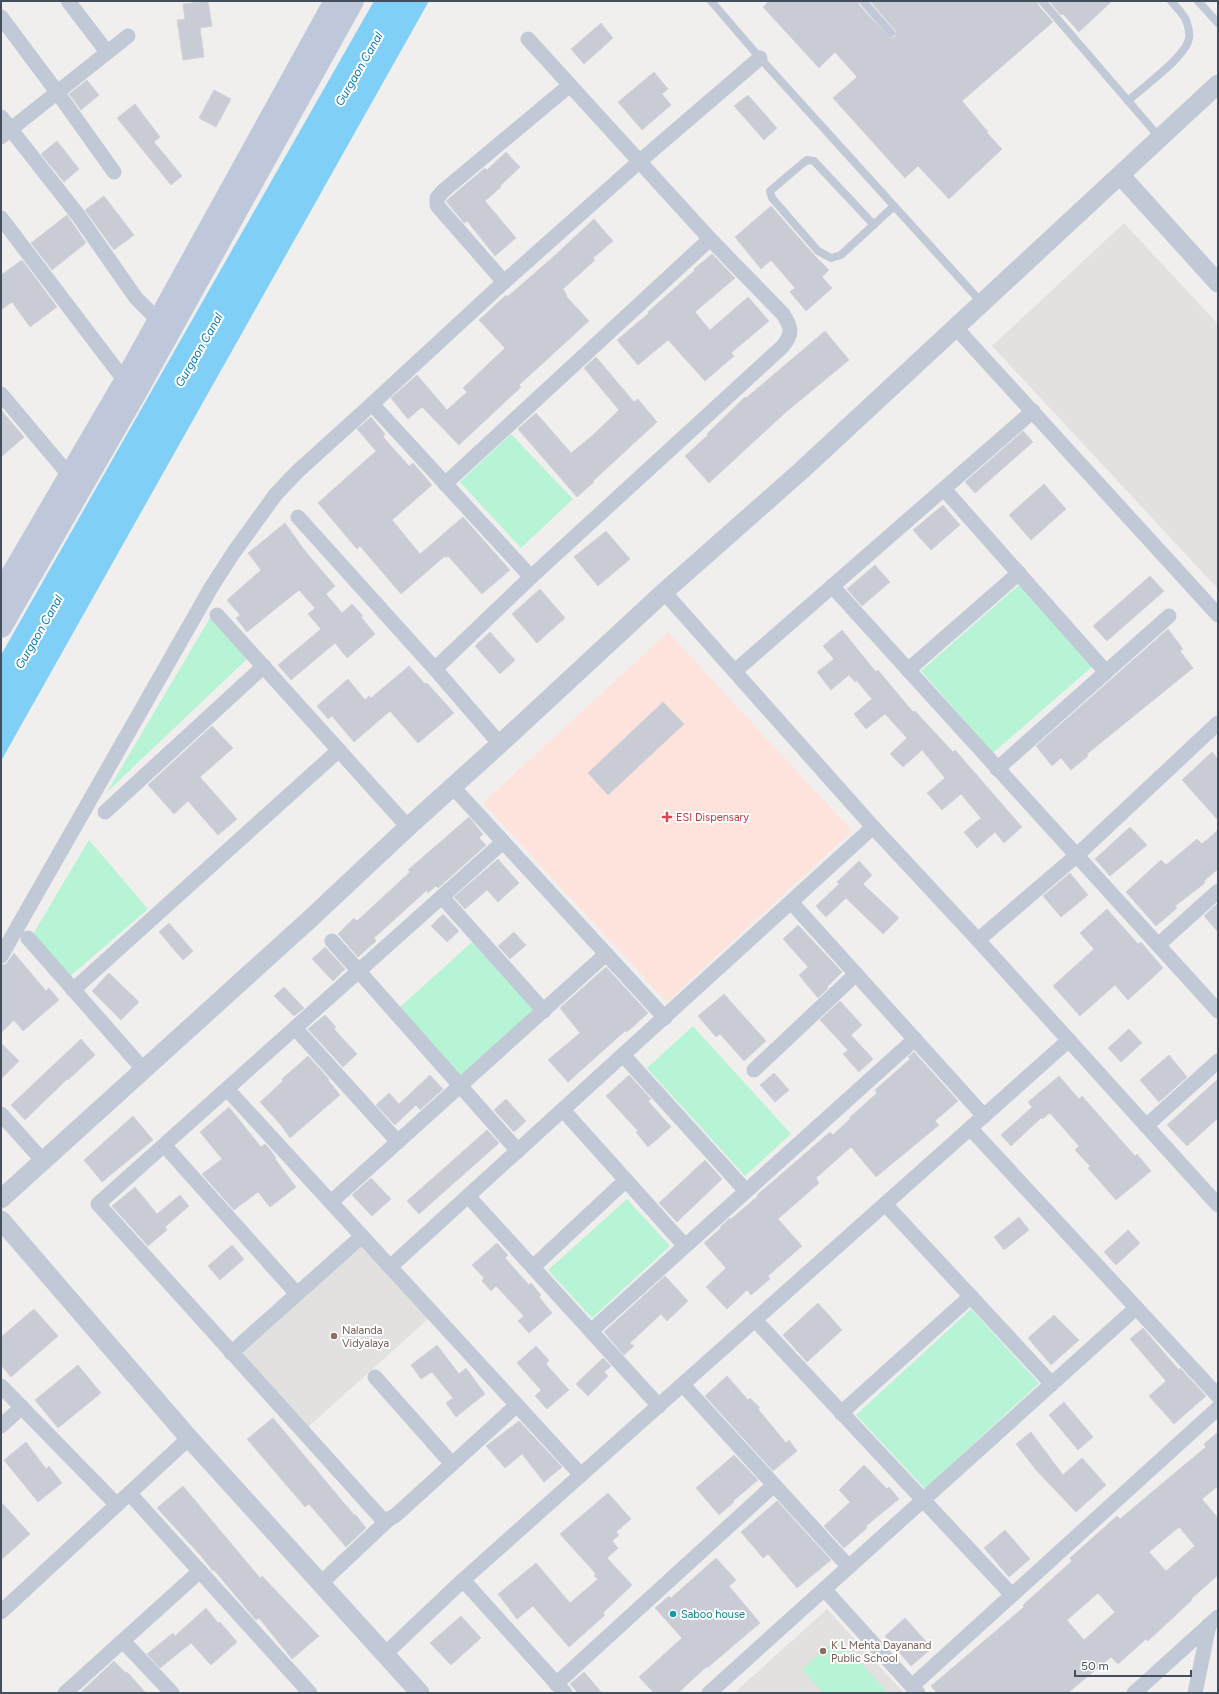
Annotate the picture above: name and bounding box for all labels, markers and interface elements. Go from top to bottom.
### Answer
water label: Gurgaon Canal [332,29,386,108]
water label: Gurgaon Canal [172,310,226,389]
water label: Gurgaon Canal [12,592,66,671]
marker: ESI Dispensary [661,811,673,823]
place label: ESI Dispensary [676,811,749,824]
place label: Nalanda Vidyalaya [342,1324,389,1350]
marker: Nalanda Vidyalaya [329,1331,339,1341]
place label: Saboo house [681,1608,745,1621]
marker: Saboo house [668,1609,678,1619]
place label: K L Mehta Dayanand Public School [831,1639,931,1665]
marker: K L Mehta Dayanand Public School [818,1646,828,1656]
scale bar [1075,1652,1191,1678]
text: 50 m [1081,1659,1109,1673]

